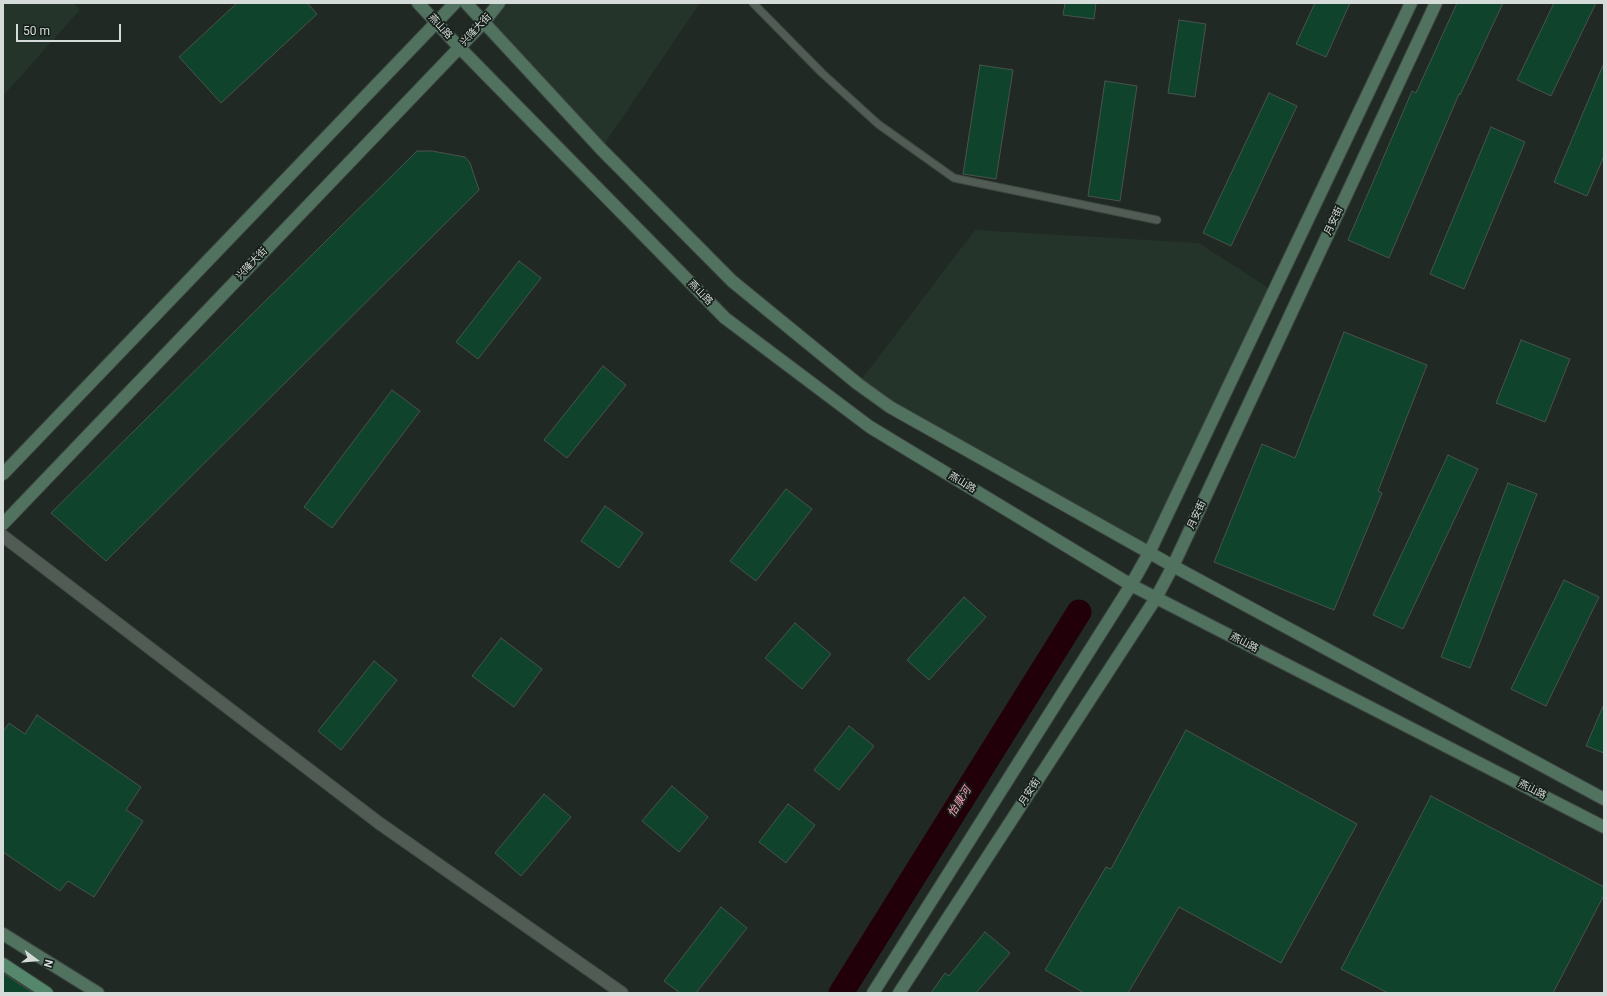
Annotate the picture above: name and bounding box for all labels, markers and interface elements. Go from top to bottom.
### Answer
street label: 兴隆大街 [458,11,494,49]
street label: 燕山路 [425,12,455,42]
scale bar [18,16,123,42]
text: 50 m [23,24,50,38]
street label: 月安街 [1322,205,1346,237]
street label: 兴隆大街 [234,245,270,283]
street label: 燕山路 [685,278,715,308]
street label: 燕山路 [946,470,978,496]
street label: 月安街 [1185,499,1209,531]
street label: 燕山路 [1228,631,1260,655]
street label: 月安街 [1017,776,1043,808]
street label: 燕山路 [1516,778,1548,802]
water label: 怡康河 [946,785,974,819]
north arrow [16,940,56,980]
text: N [41,958,55,969]

